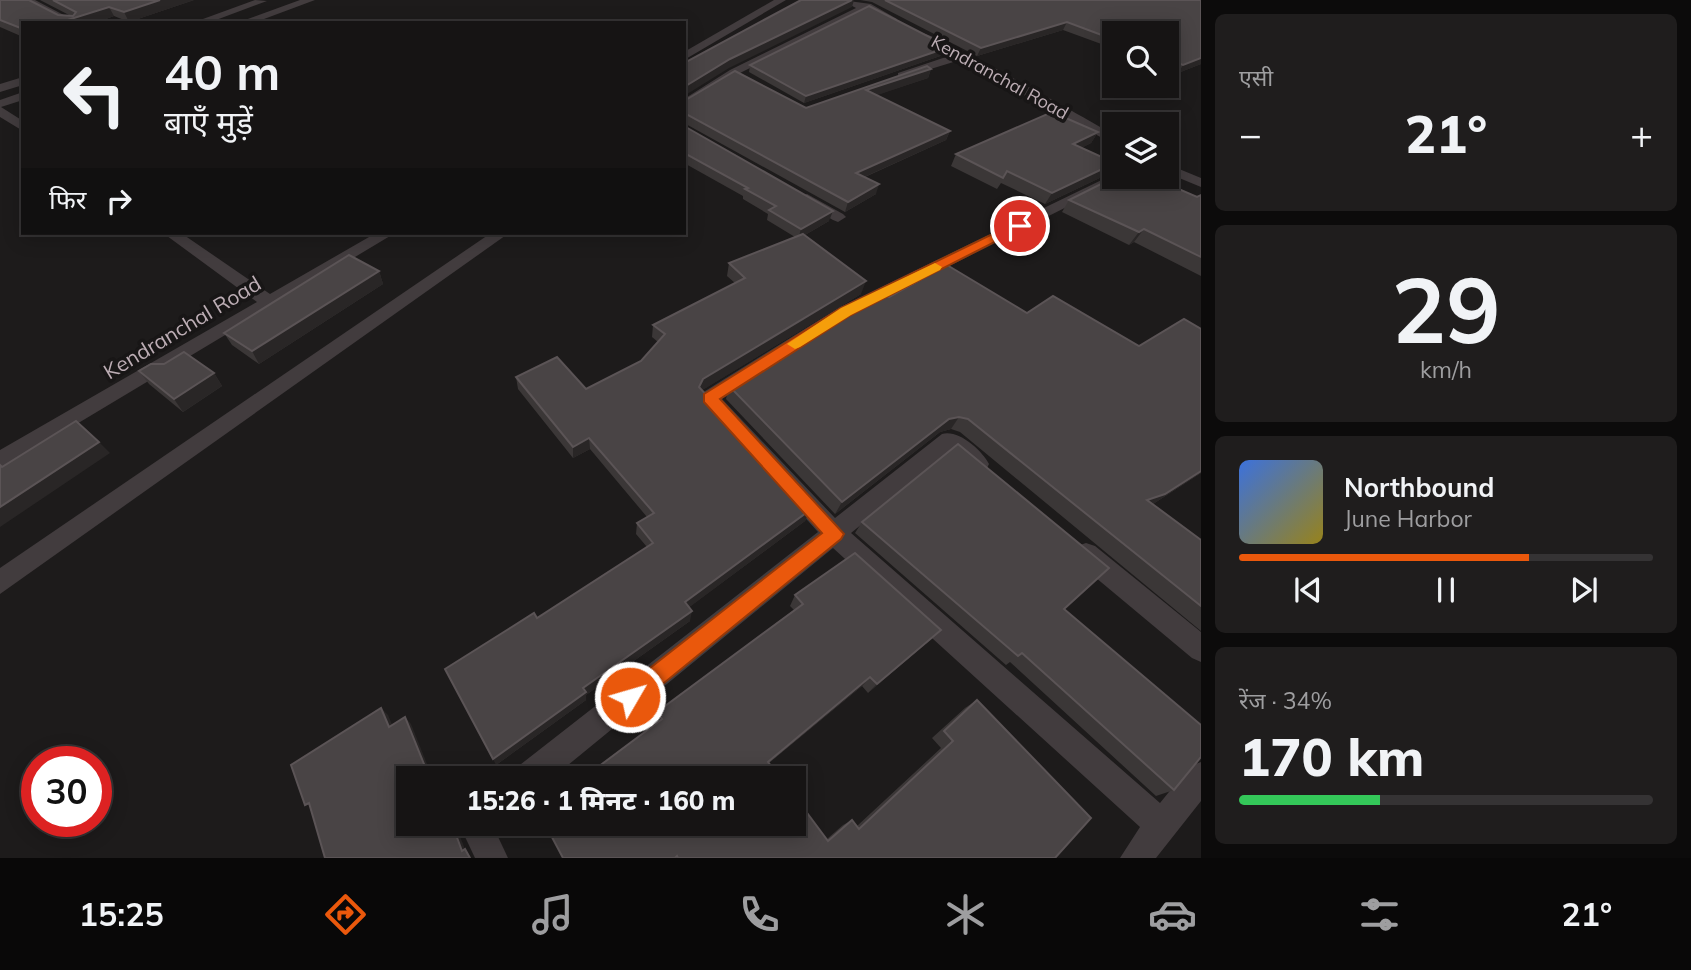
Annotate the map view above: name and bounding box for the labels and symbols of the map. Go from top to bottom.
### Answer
street label: Kendranchal Road [927,30,1073,124]
pin [990,196,1050,256]
street label: Kendranchal Road [99,270,265,384]
position arrow [593,660,667,734]
speed limit sign: 30 [21,746,112,837]

